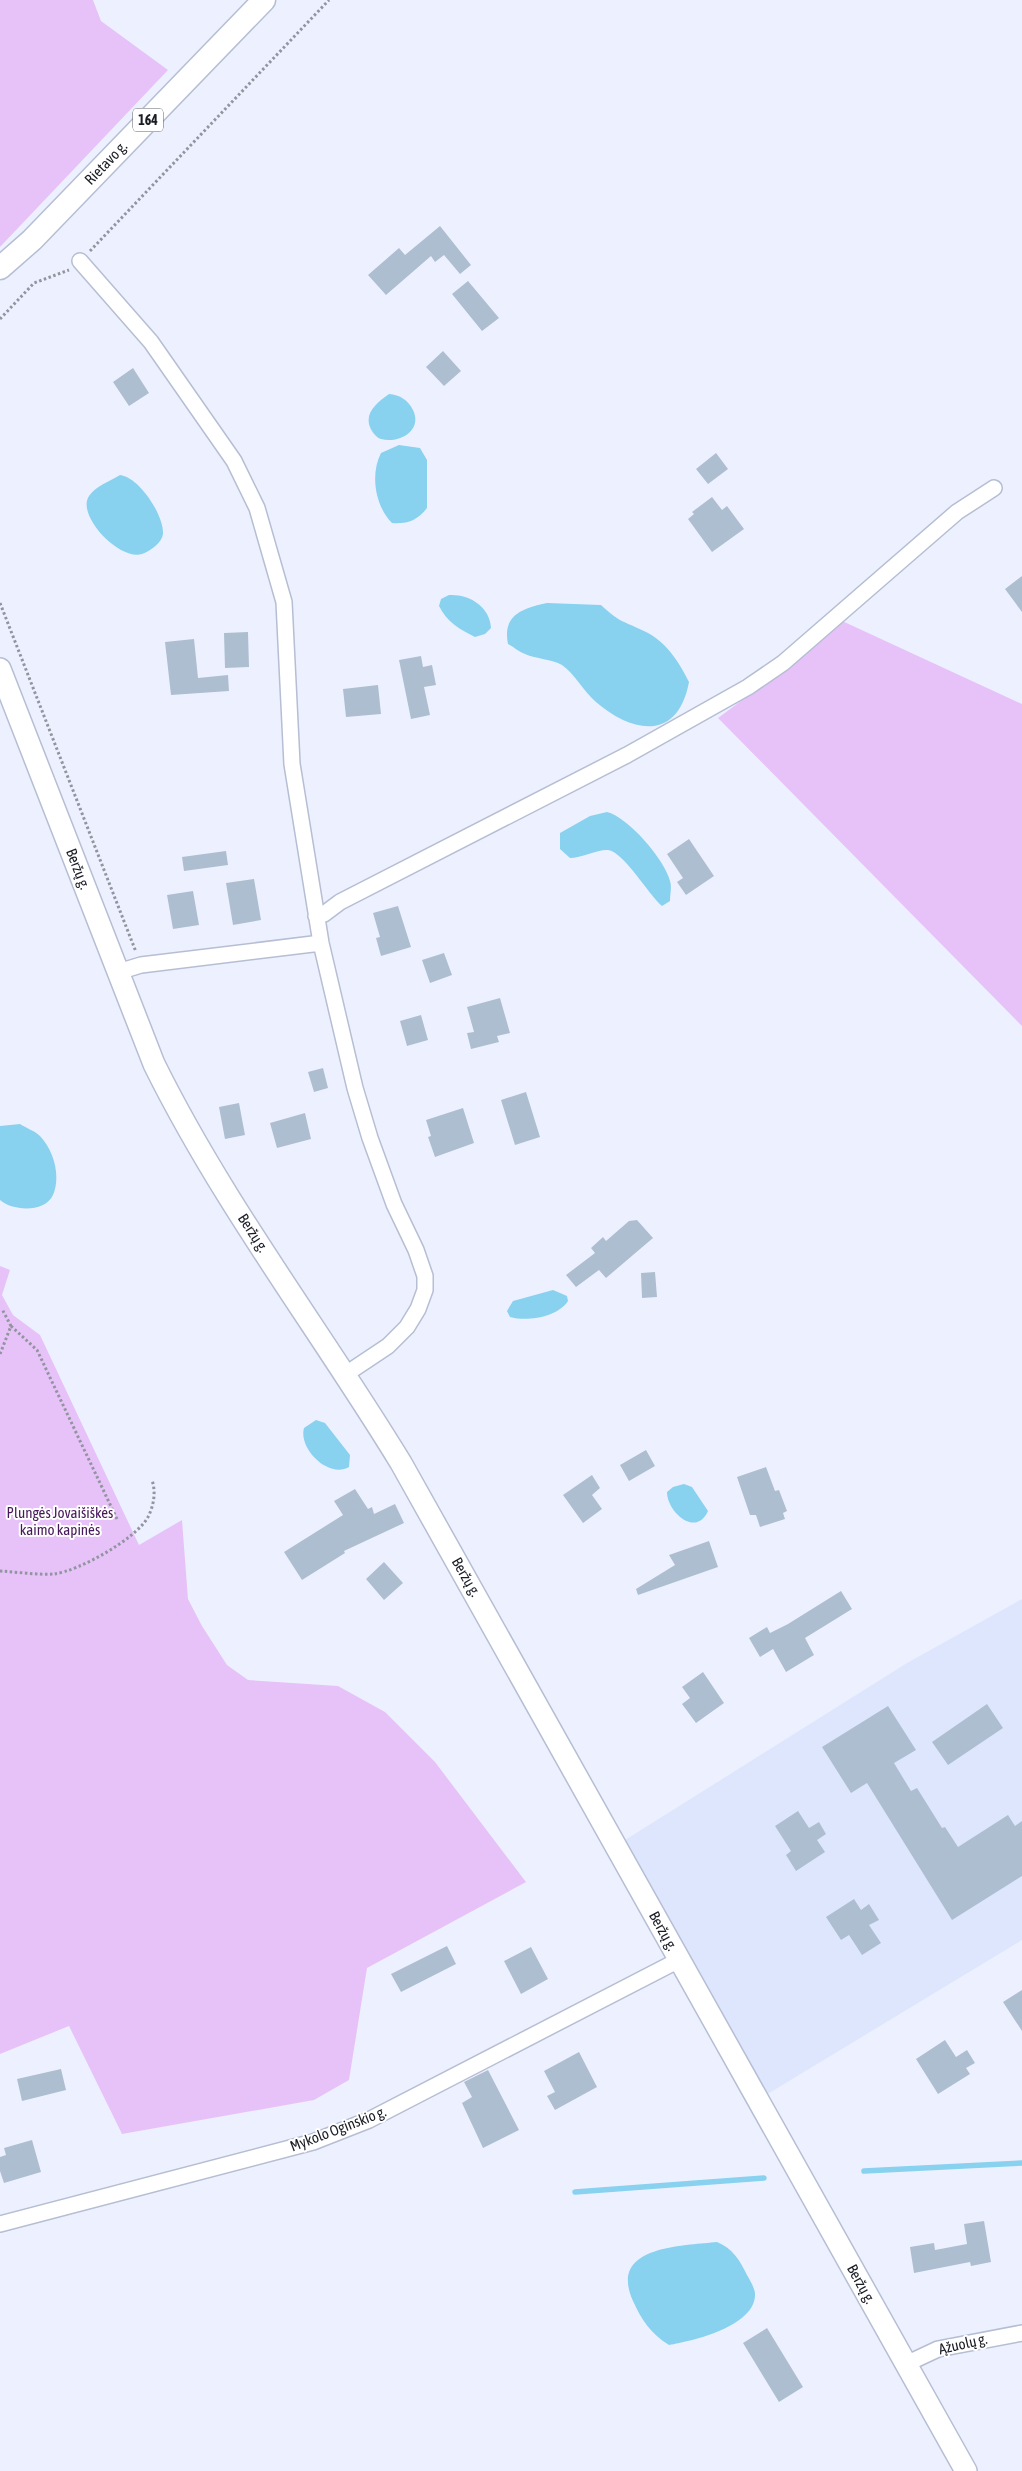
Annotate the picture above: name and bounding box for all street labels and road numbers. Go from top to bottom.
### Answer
road number: 164 [133,108,163,132]
street label: Rietavo g. [81,137,130,188]
street label: Beržų g. [63,846,94,892]
street label: Beržų g. [235,1210,272,1255]
street label: Beržų g. [449,1554,484,1600]
street label: Beržų g. [646,1908,681,1954]
street label: Mykolo Oginskio g. [287,2102,389,2155]
street label: Beržų g. [844,2261,879,2307]
street label: Ąžuolų g. [937,2330,989,2357]

